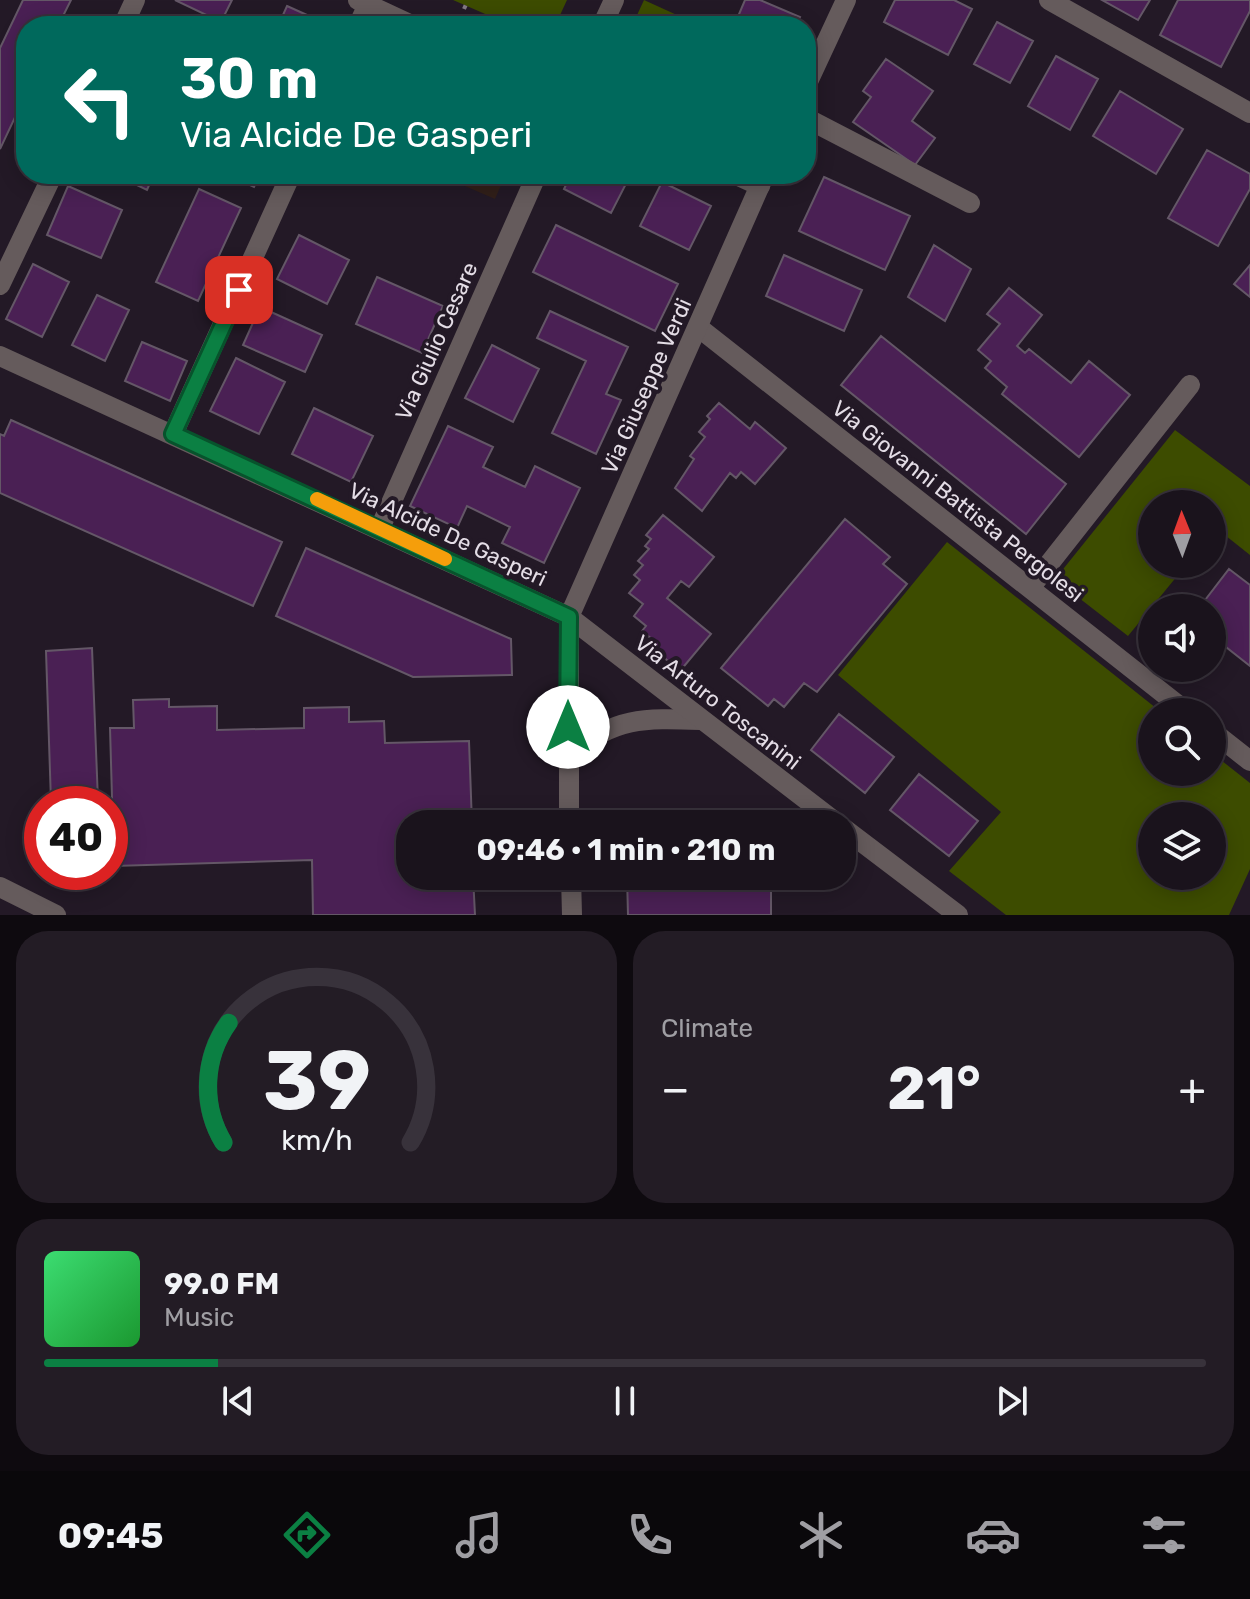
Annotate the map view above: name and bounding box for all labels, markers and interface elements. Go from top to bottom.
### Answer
text: 30 m [180,46,318,112]
icon: left [48,48,152,152]
text: Via Alcide De Gasperi [180,113,532,156]
pin [205,256,273,324]
street label: Via Giulio Cesare [390,258,483,424]
icon: arrive [217,268,261,312]
street label: Via Giuseppe Verdi [596,294,697,478]
street label: Via Giovanni Battista Pergolesi [826,395,1089,608]
street label: Via Alcide De Gasperi [345,477,551,592]
north arrow [1138,490,1226,578]
map controls [1138,490,1226,890]
button: sound [1138,594,1226,682]
street label: Via Arturo Toscanini [629,629,806,776]
position arrow [526,685,610,769]
button: search [1138,698,1226,786]
speed limit sign: 40 [24,786,128,890]
button: layers [1138,802,1226,890]
text: 09:46 · 1 min · 210 m [476,832,776,868]
text: Climate [661,1013,753,1044]
text: 39 [262,1031,371,1130]
text: 21° [887,1053,981,1124]
text: − [661,1063,690,1115]
text: + [1179,1063,1206,1115]
text: km/h [281,1123,352,1157]
text: 99.0 FM [164,1266,279,1302]
text: Music [164,1302,234,1333]
icon: previous [216,1379,260,1423]
icon: pause [603,1379,647,1423]
icon: next [990,1379,1034,1423]
icon: directions [279,1507,335,1563]
icon: music [451,1507,507,1563]
icon: phone [622,1507,678,1563]
icon: climate [793,1507,849,1563]
icon: car [965,1507,1021,1563]
icon: filters [1136,1507,1192,1563]
text: 09:45 [58,1514,164,1557]

